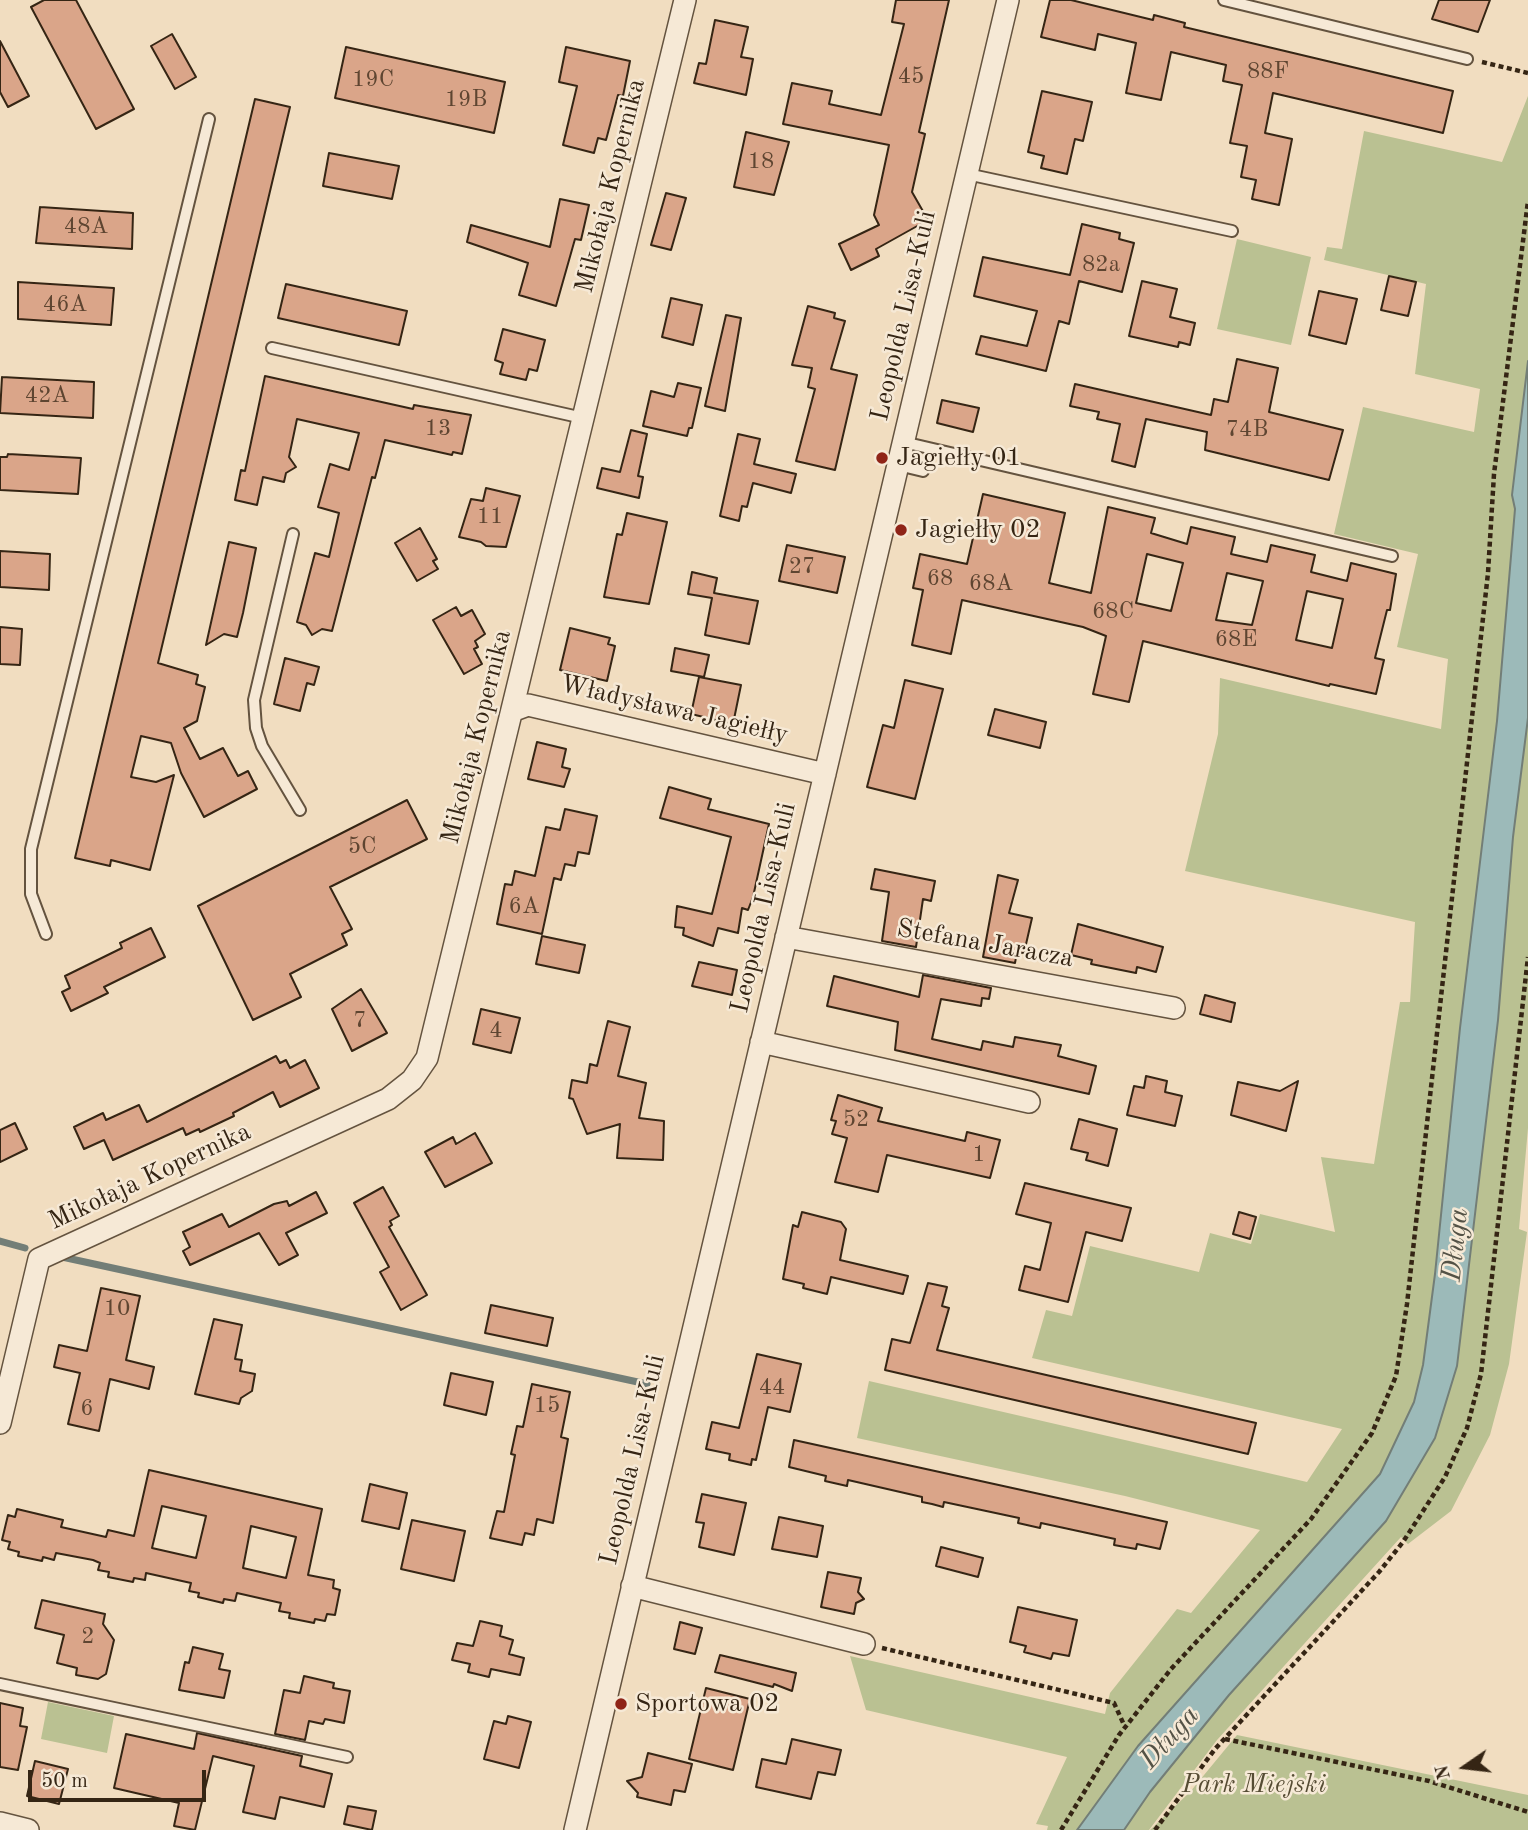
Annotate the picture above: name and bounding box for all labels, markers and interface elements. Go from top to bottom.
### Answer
house number: 88F [1247,58,1289,86]
house number: 45 [898,63,924,91]
house number: 19C [352,66,394,94]
street label: Mikołaja Kopernika [569,76,653,296]
house number: 19B [445,86,487,114]
house number: 18 [748,148,774,176]
street label: Leopolda Lisa-Kuli [865,208,943,424]
house number: 48A [64,213,108,241]
house number: 82a [1082,251,1120,279]
house number: 46A [43,291,87,319]
house number: 42A [25,382,69,410]
house number: 13 [425,415,451,443]
house number: 74B [1226,416,1268,444]
place label: Jagiełły 01 [896,442,1021,474]
marker: Jagiełły 01 [874,450,890,466]
house number: 11 [477,503,503,531]
place label: Jagiełły 02 [915,514,1040,546]
marker: Jagiełły 02 [893,522,909,538]
house number: 27 [789,553,815,581]
house number: 68 [927,565,953,593]
house number: 68A [969,570,1013,598]
house number: 68C [1092,598,1134,626]
house number: 68E [1215,626,1257,654]
street label: Mikołaja Kopernika [435,627,519,847]
street label: Władysława Jagiełły [557,669,791,751]
street label: Leopolda Lisa-Kuli [725,800,803,1016]
house number: 5C [348,833,376,861]
house number: 6A [509,893,539,921]
street label: Stefana Jaracza [894,913,1076,975]
house number: 7 [353,1007,367,1035]
house number: 4 [489,1017,503,1045]
house number: 52 [843,1106,869,1134]
street label: Mikołaja Kopernika [44,1116,256,1238]
house number: 1 [972,1141,986,1169]
water label: Długa [1435,1207,1477,1283]
house number: 10 [104,1295,130,1323]
street label: Leopolda Lisa-Kuli [594,1352,672,1568]
house number: 44 [759,1374,785,1402]
house number: 15 [534,1392,560,1420]
house number: 6 [80,1395,94,1423]
house number: 2 [81,1623,95,1651]
place label: Sportowa 02 [635,1688,779,1720]
marker: Sportowa 02 [613,1696,629,1712]
water label: Długa [1133,1699,1207,1777]
north arrow [1430,1732,1500,1802]
scale bar [32,1756,210,1800]
text: N [1433,1763,1455,1782]
park label: Park Miejski [1182,1769,1326,1801]
text: 50 m [41,1771,88,1792]

